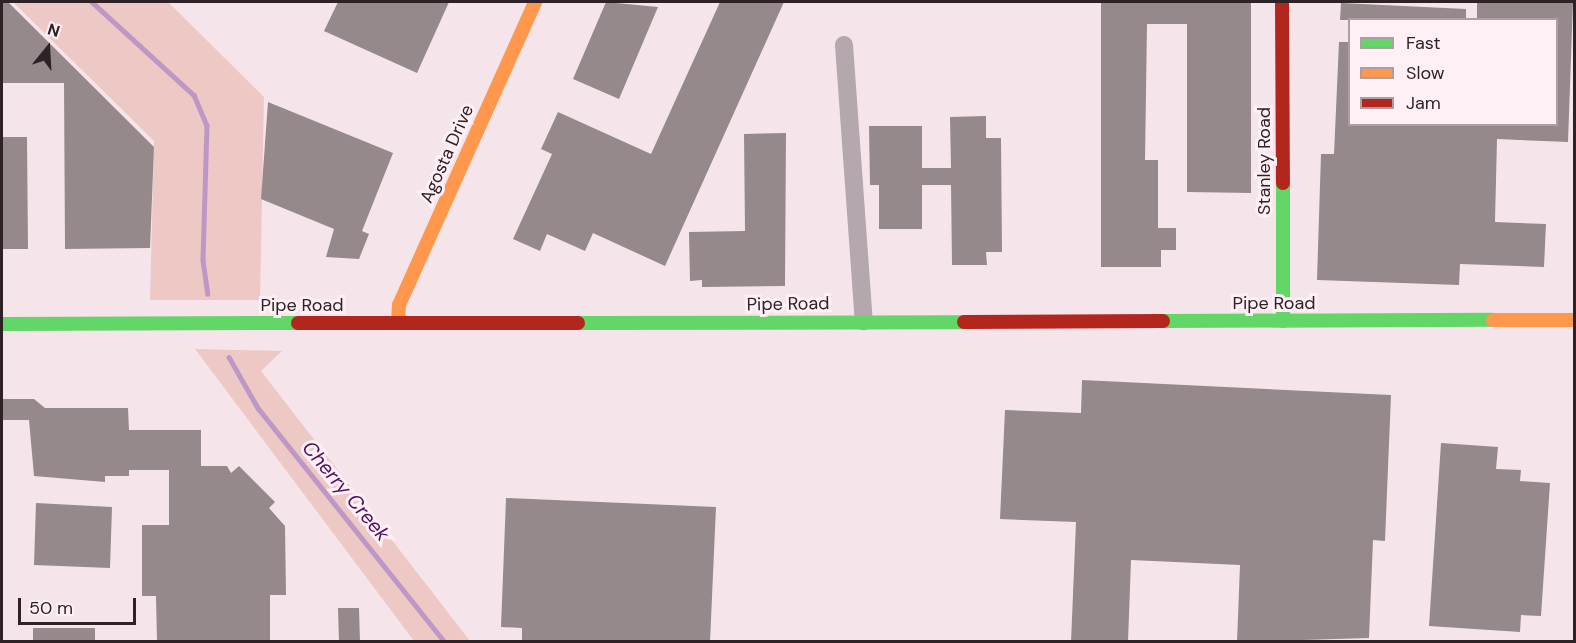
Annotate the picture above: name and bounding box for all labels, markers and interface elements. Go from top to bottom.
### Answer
north arrow [18,18,78,78]
legend [1348,18,1558,126]
text: N [45,19,63,42]
text: Fast [1406,31,1441,55]
text: Slow [1406,61,1445,85]
text: Jam [1406,91,1441,115]
street label: Agosta Drive [416,102,478,206]
street label: Stanley Road [1253,107,1275,215]
street label: Pipe Road [746,292,830,316]
street label: Pipe Road [1233,292,1315,314]
street label: Pipe Road [261,294,343,316]
water label: Cherry Creek [297,436,395,546]
scale bar [21,586,140,624]
text: 50 m [29,596,73,620]

